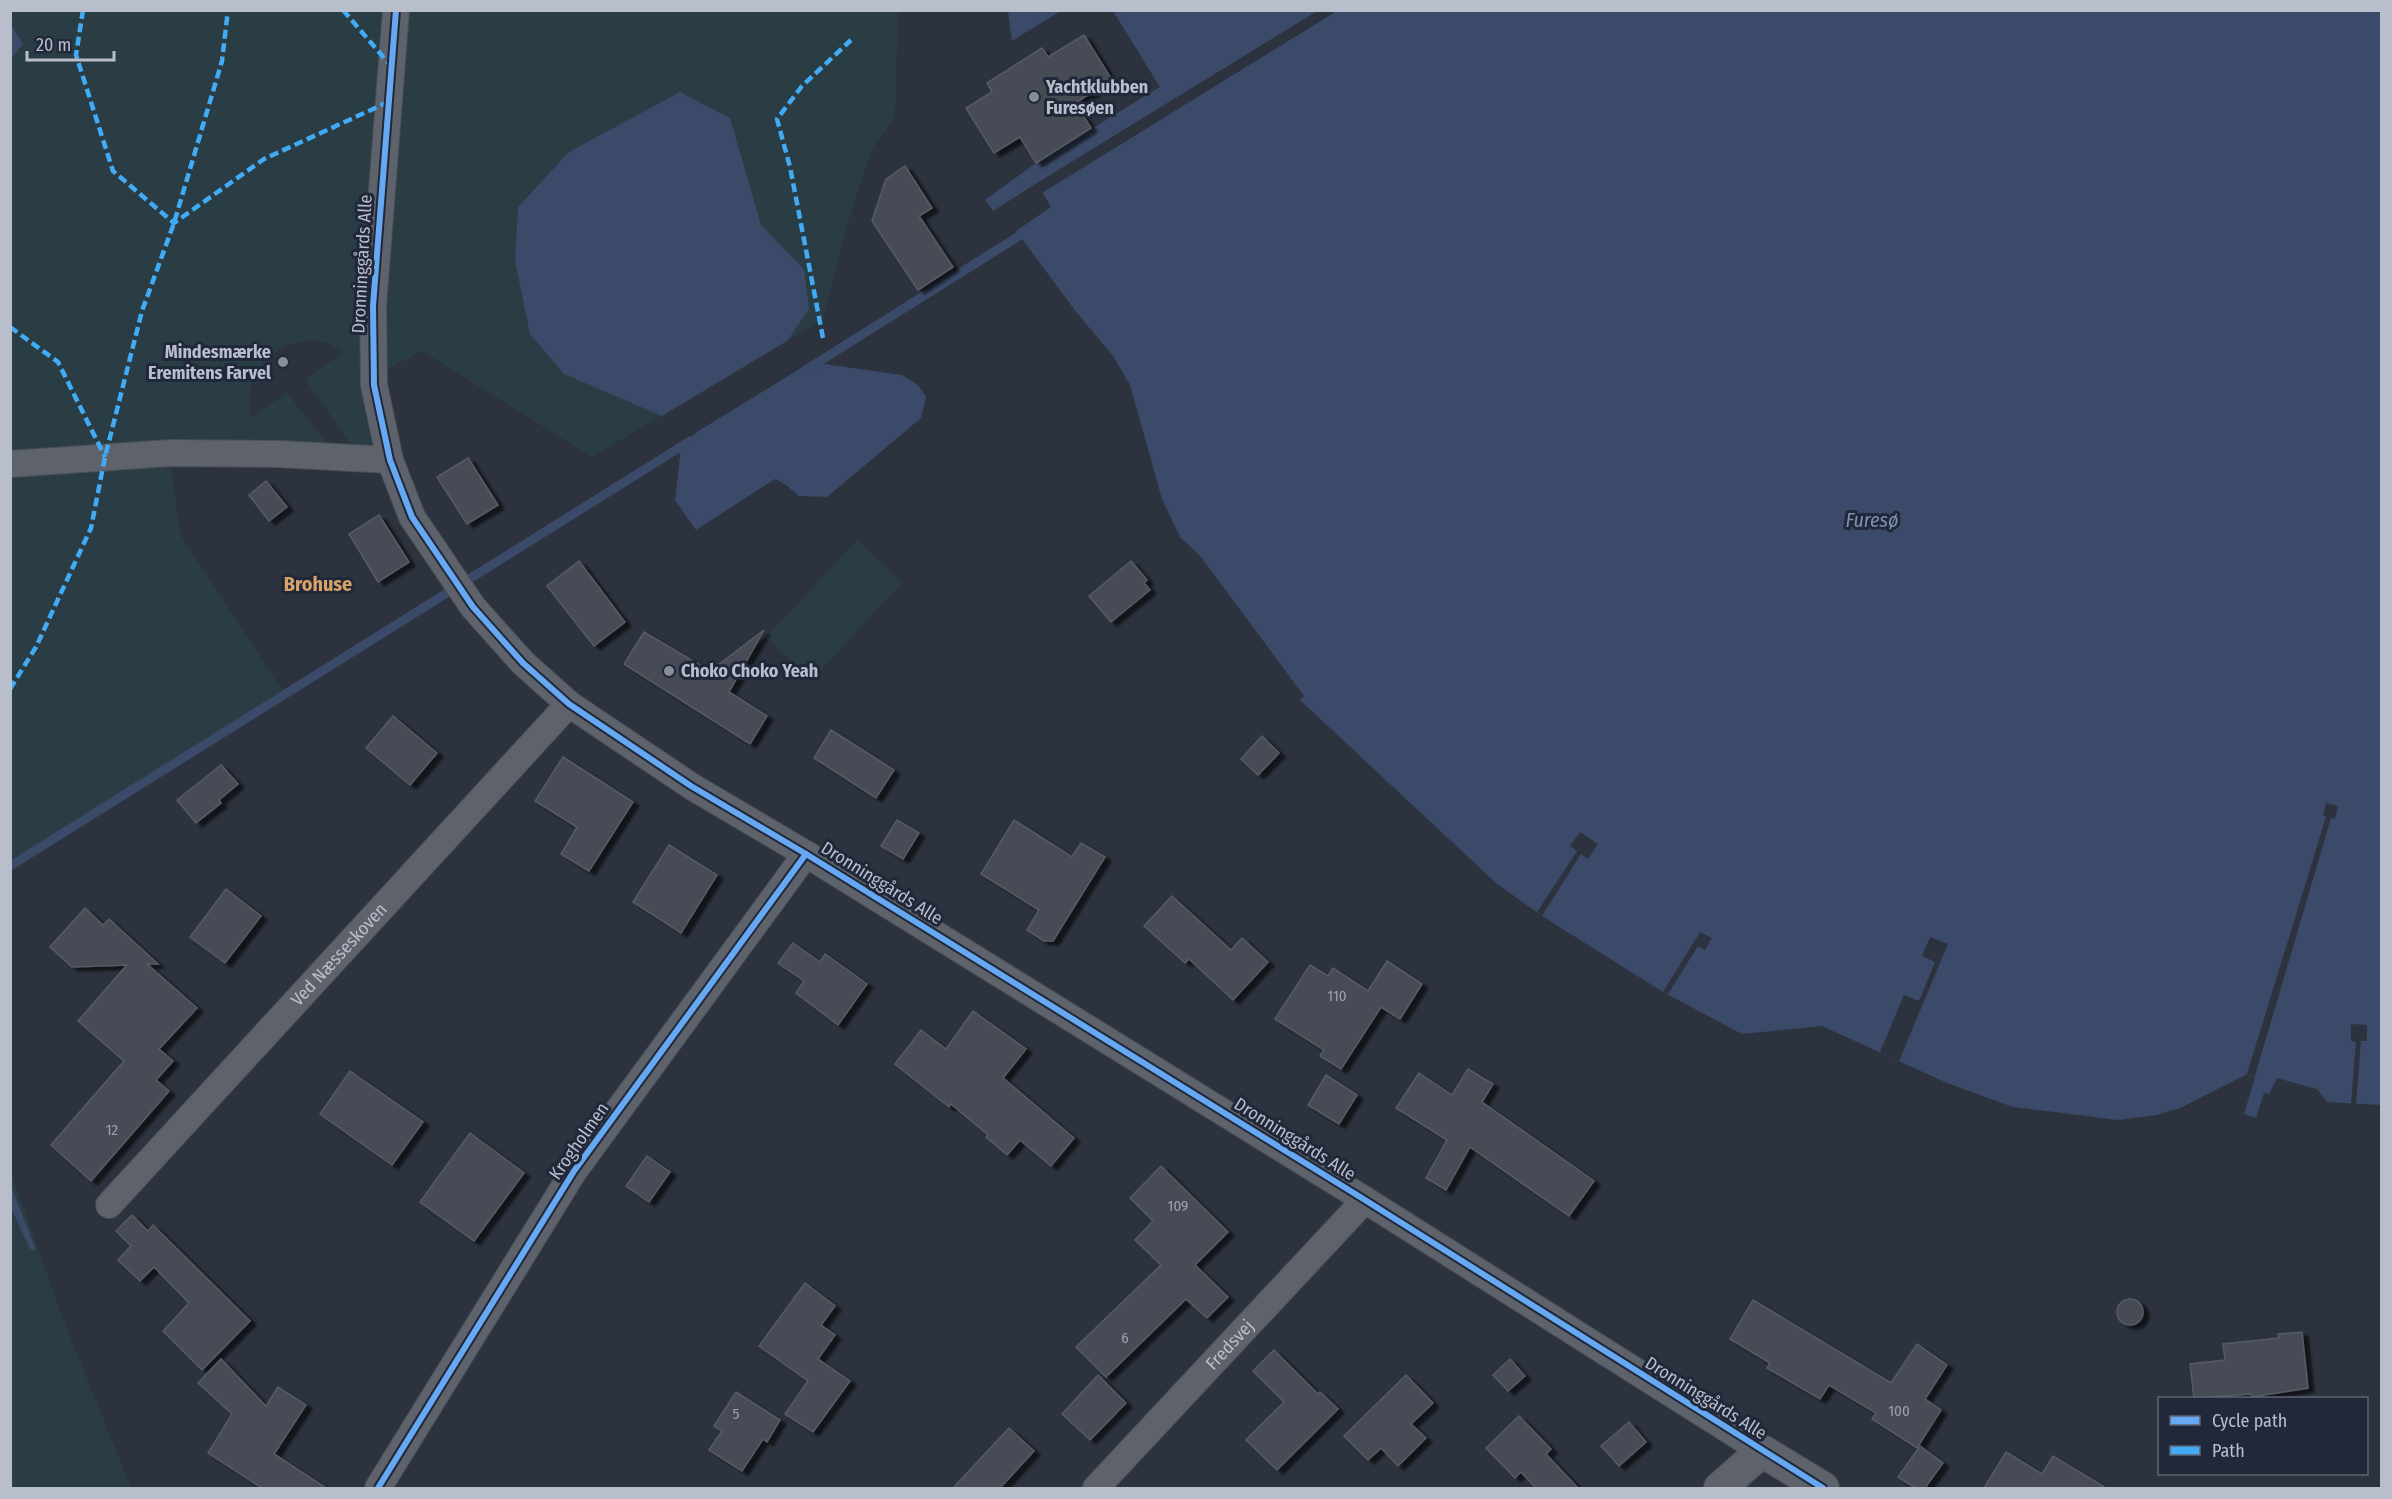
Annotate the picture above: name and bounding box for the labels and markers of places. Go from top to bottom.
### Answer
place label: Yachtklubben Furesøen [1045,76,1148,119]
marker: Yachtklubben Furesøen [1027,90,1041,104]
place label: Mindesmærke Eremitens Farvel [148,341,271,384]
marker: Mindesmærke Eremitens Farvel [276,355,290,369]
place label: Choko Choko Yeah [681,660,818,682]
marker: Choko Choko Yeah [662,664,676,678]

